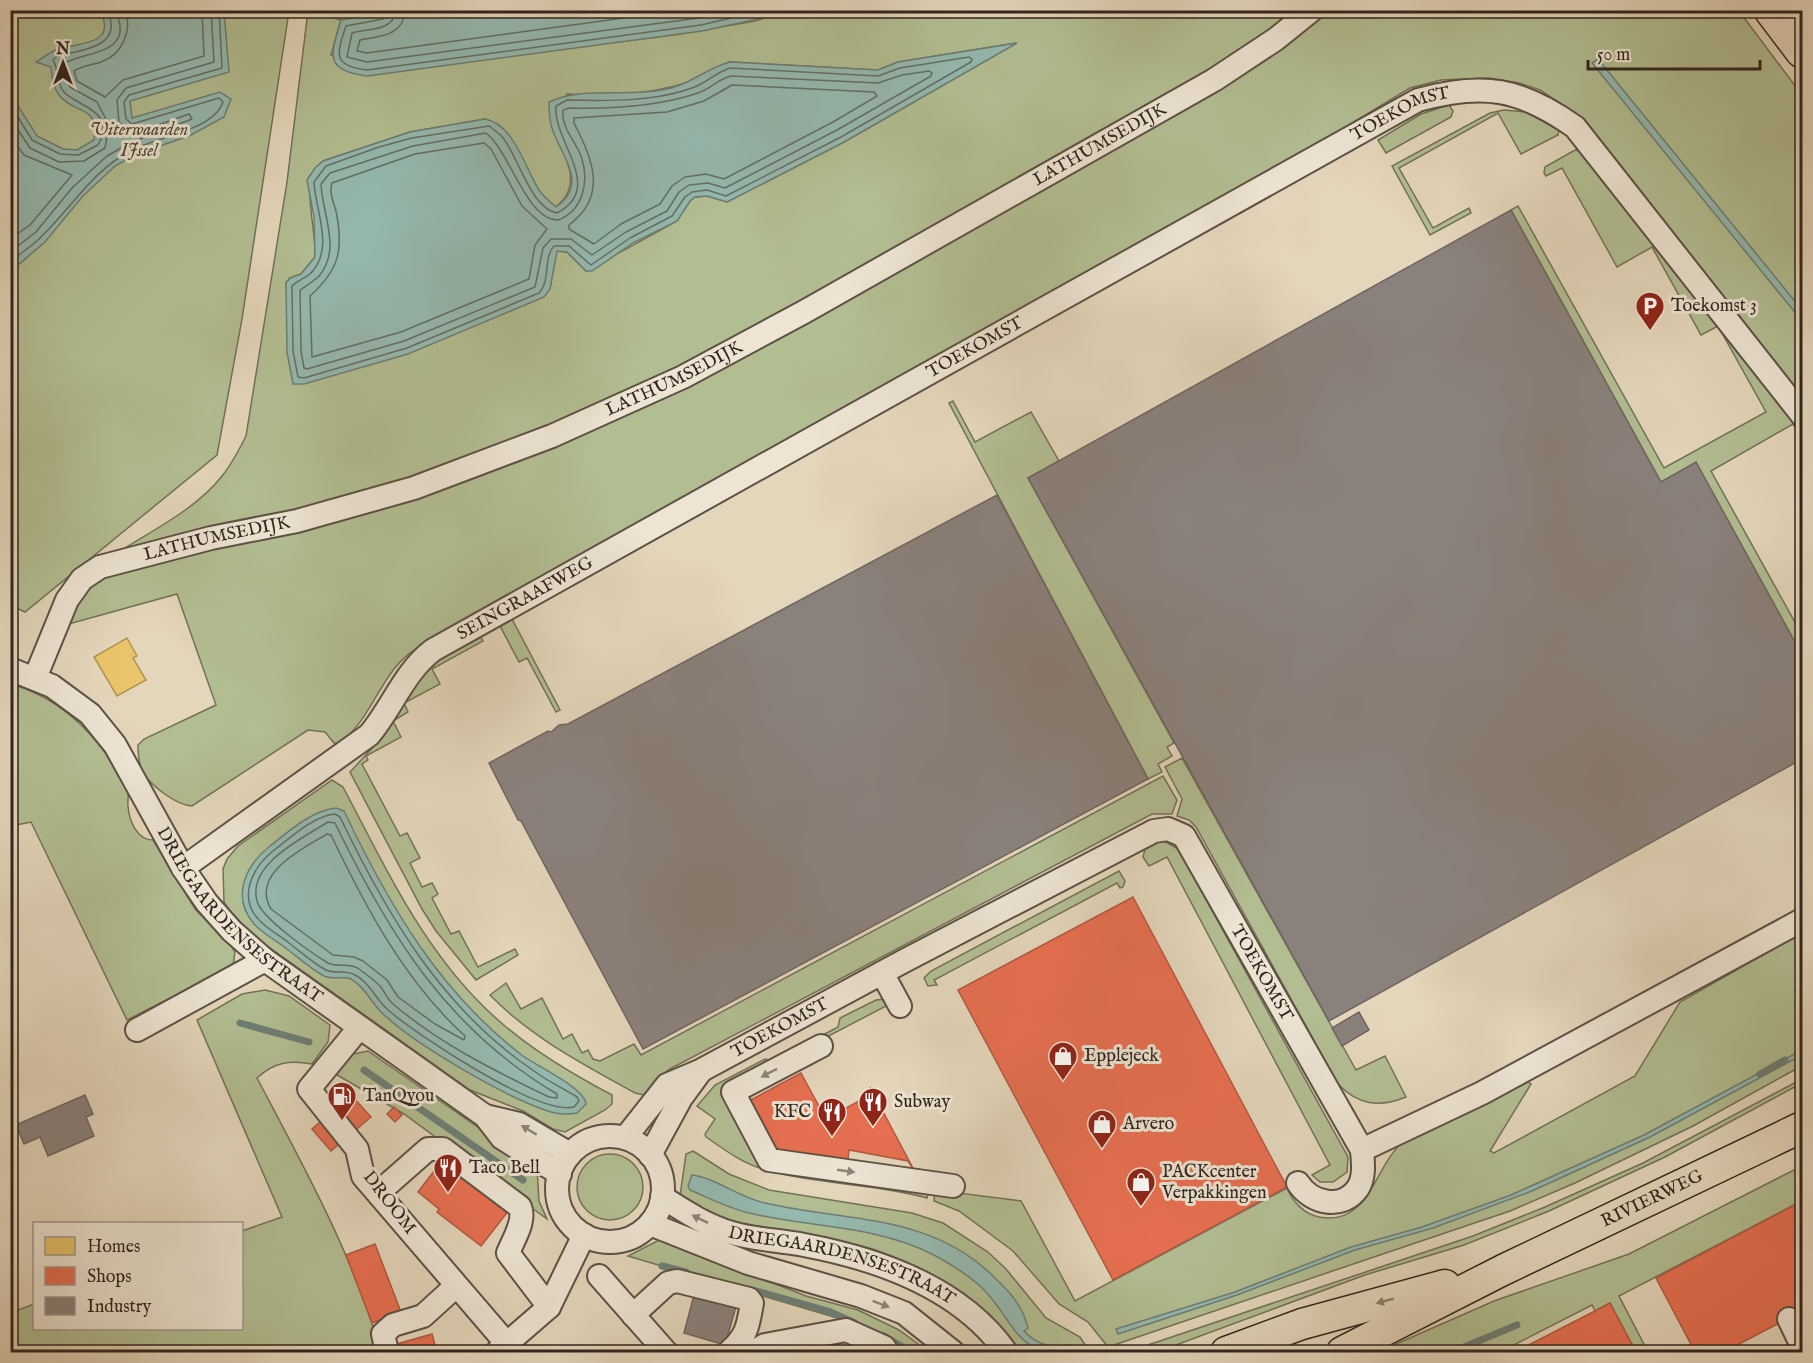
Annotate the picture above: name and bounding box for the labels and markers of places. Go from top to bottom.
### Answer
parking icon: Toekomst 3 [1634,290,1666,332]
place label: Toekomst 3 [1671,295,1757,318]
shop icon: Epplejeck [1047,1040,1079,1082]
place label: Epplejeck [1084,1045,1159,1068]
fuel station icon: TanQyou [326,1080,358,1122]
place label: TanQyou [363,1085,434,1108]
restaurant icon: Subway [857,1086,889,1128]
place label: Subway [894,1091,950,1114]
restaurant icon: KFC [816,1096,848,1138]
place label: KFC [774,1101,811,1124]
shop icon: Arvero [1086,1108,1118,1150]
place label: Arvero [1122,1113,1175,1136]
restaurant icon: Taco Bell [432,1152,464,1194]
place label: Taco Bell [469,1157,540,1180]
place label: PACKcenter Verpakkingen [1161,1161,1267,1205]
shop icon: PACKcenter Verpakkingen [1125,1166,1157,1208]

